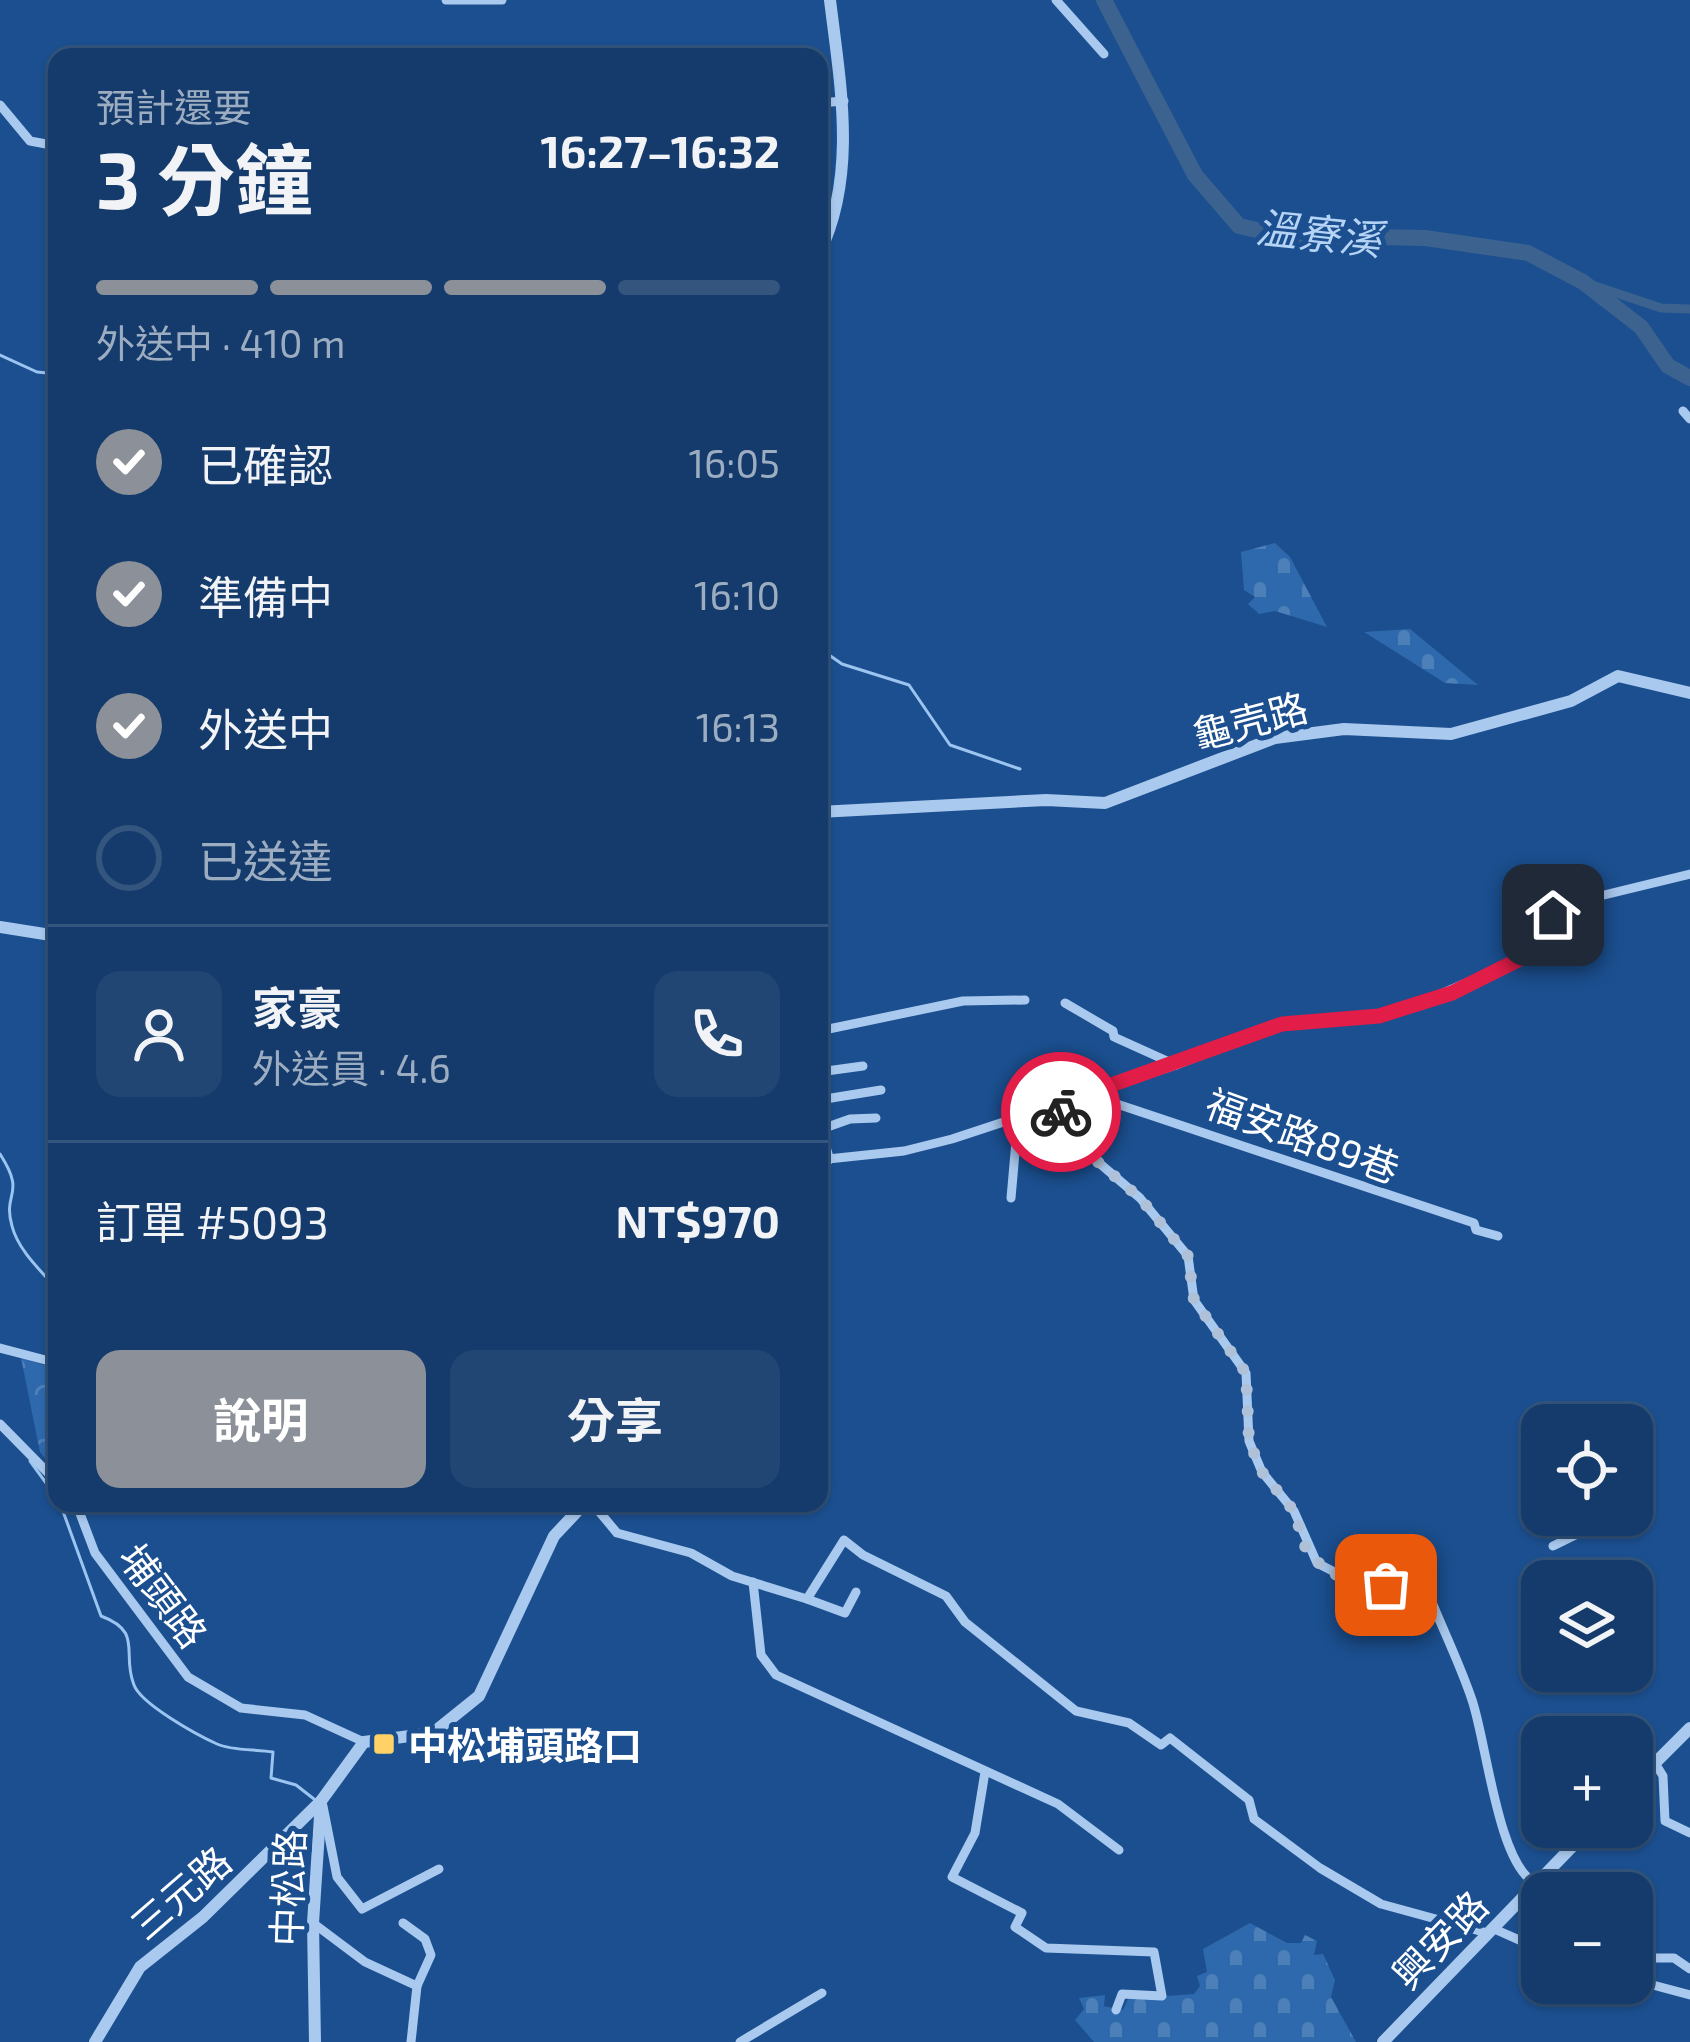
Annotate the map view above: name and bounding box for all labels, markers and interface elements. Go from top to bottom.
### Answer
text: 預計還要 [96,83,252,130]
text: 16:27–16:32 [540,123,780,177]
text: 3 分鐘 [96,131,313,225]
water label: 溫寮溪 [1254,201,1389,264]
text: 外送中 · 410 m [96,319,345,366]
icon: check [96,429,162,495]
text: 已確認 [198,437,333,491]
text: 16:05 [689,439,780,486]
icon: check [96,561,162,627]
text: 準備中 [198,569,333,623]
text: 16:10 [694,571,780,618]
street label: 龜壳路 [1187,682,1313,758]
icon: check [96,693,162,759]
text: 外送中 [198,701,333,755]
text: 16:13 [696,703,780,750]
text: 已送達 [198,833,333,887]
pin [1502,864,1604,966]
icon: home [1520,882,1586,948]
button: person [96,971,222,1097]
button: phone [654,971,780,1097]
text: 家豪 [252,980,342,1034]
text: 外送員 · 4.6 [252,1044,451,1091]
courier [1001,1052,1121,1172]
street label: 福安路89巷 [1200,1078,1406,1192]
icon: bike [1028,1079,1094,1145]
text: NT$970 [616,1193,780,1247]
text: 訂單 #5093 [96,1194,329,1248]
button: 說明 [96,1350,426,1488]
button: 分享 [450,1350,780,1488]
map controls [1521,1404,1653,2004]
button: locate [1521,1404,1653,1536]
street label: 埔頭路 [110,1534,218,1656]
pin [1335,1534,1437,1636]
icon: bag [1353,1552,1419,1618]
button: layers [1521,1560,1653,1692]
button: + [1521,1716,1653,1848]
place label: 中松埔頭路口 [408,1721,642,1768]
marker: 中松埔頭路口 [371,1731,397,1757]
street label: 中松路 [261,1829,313,1947]
street label: 三元路 [120,1836,240,1948]
button: − [1521,1872,1653,2004]
street label: 興安路 [1381,1881,1497,1997]

